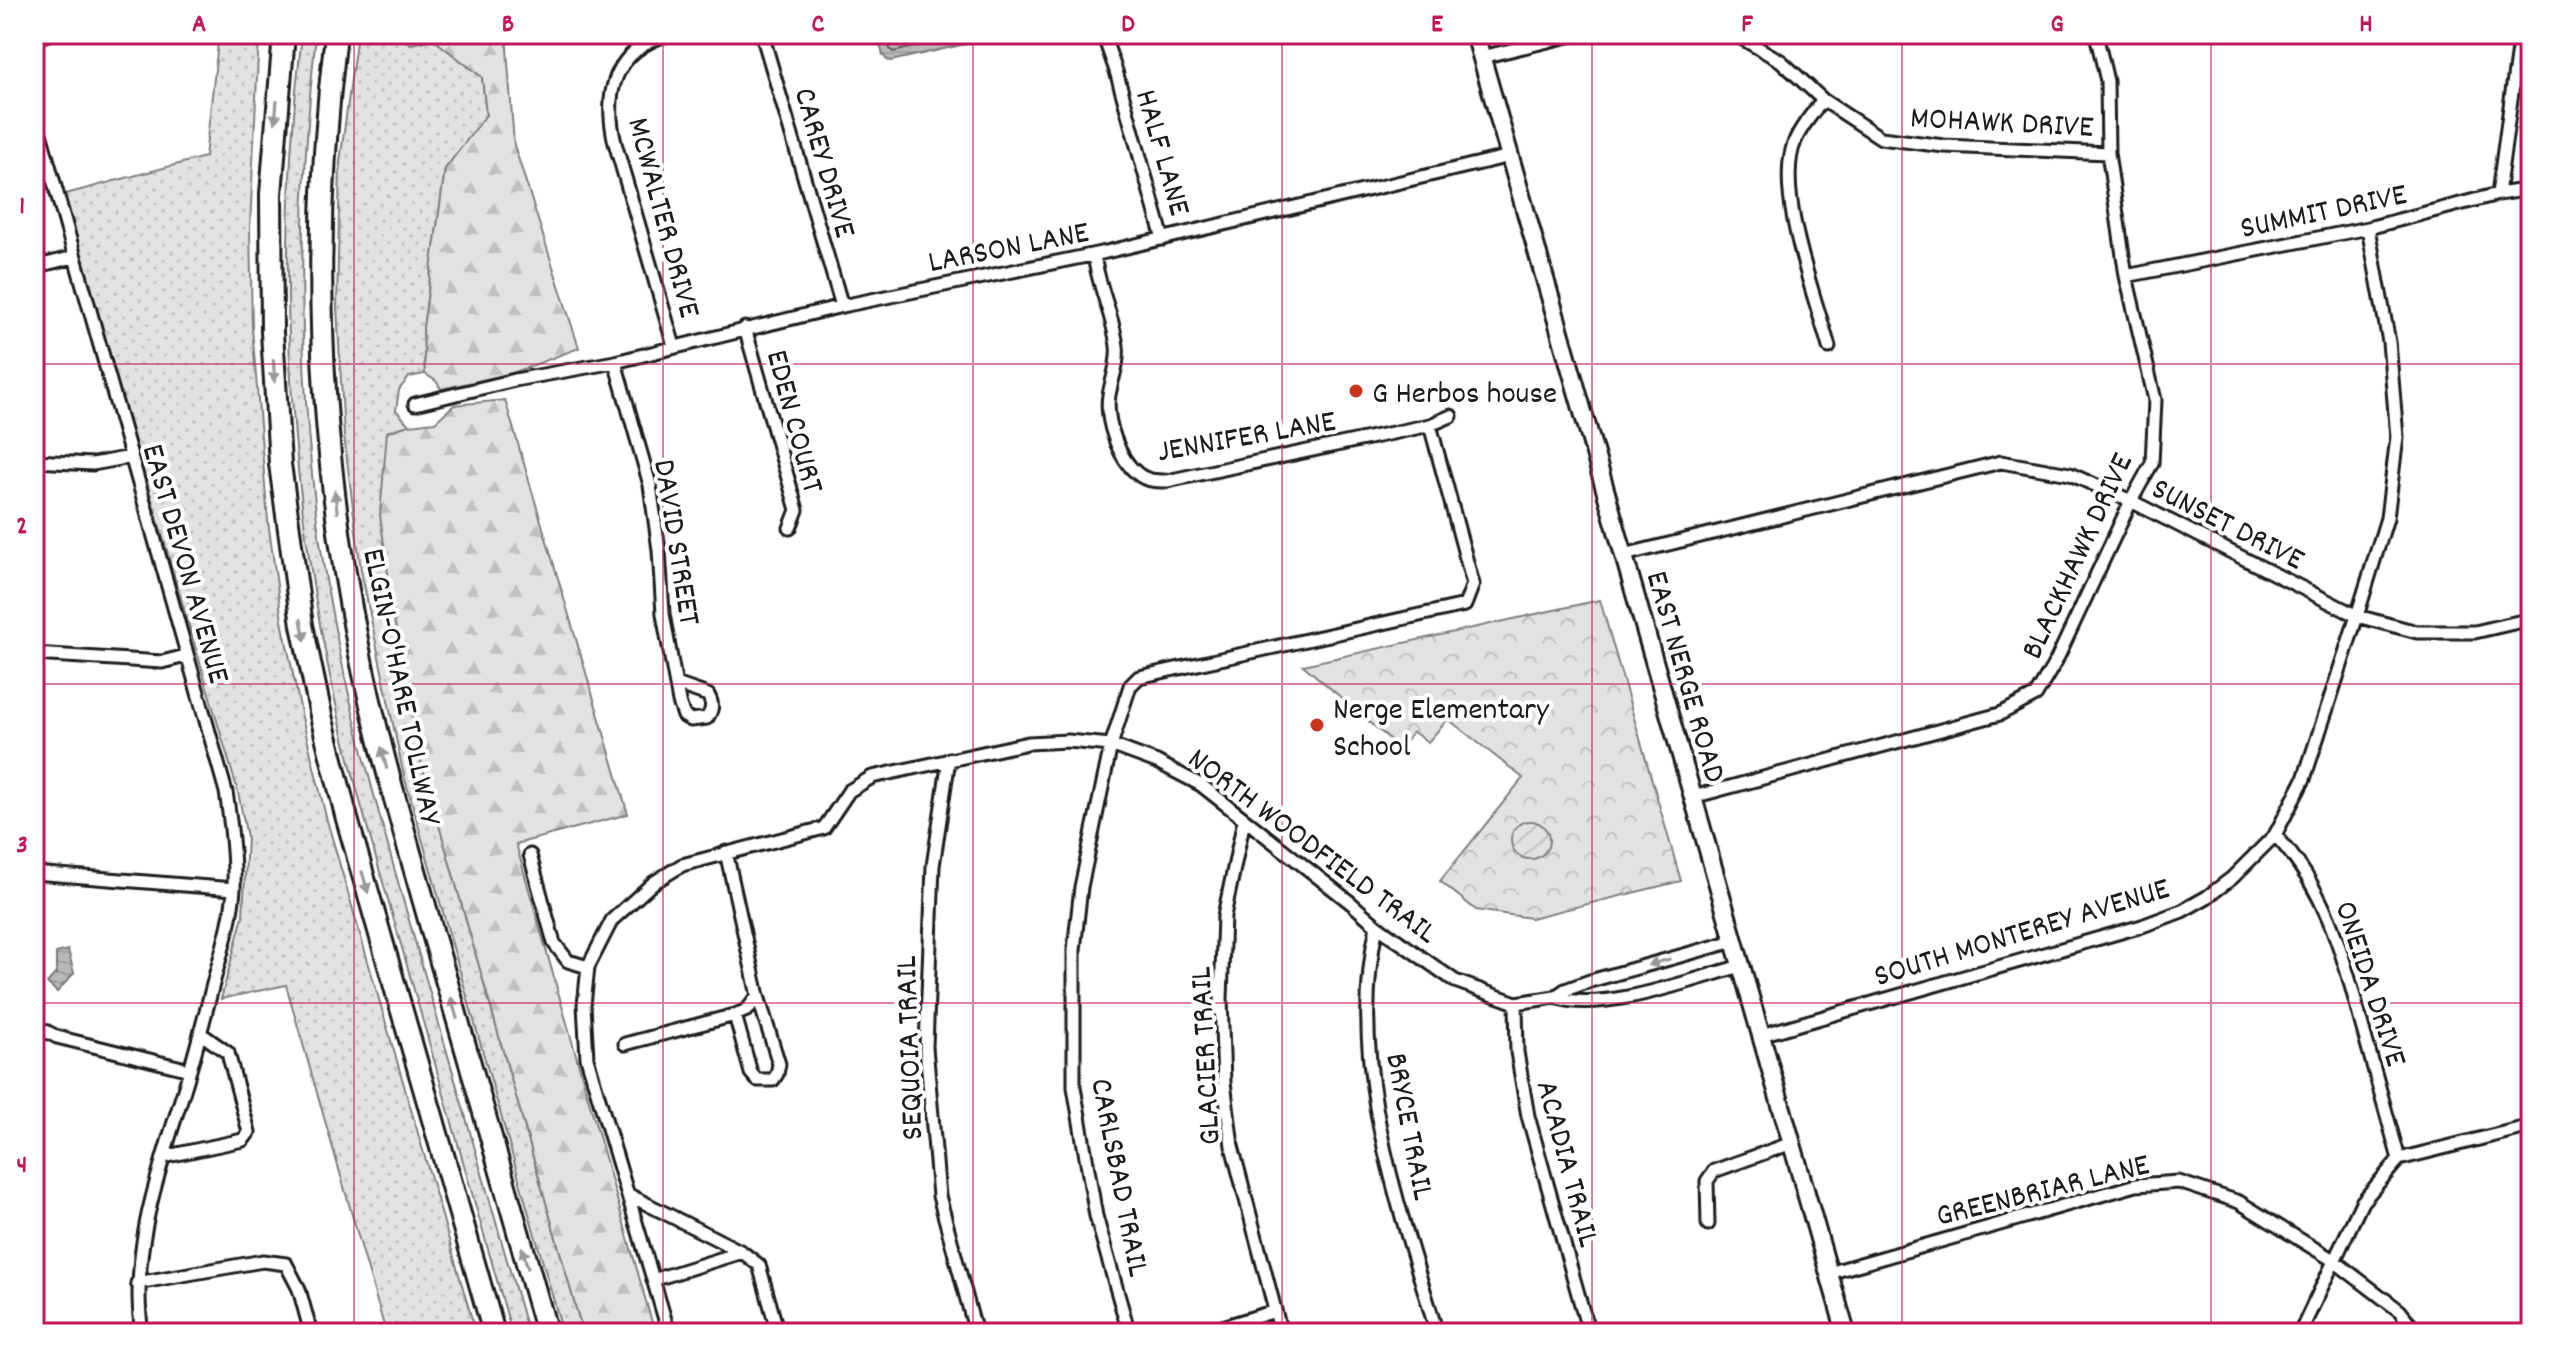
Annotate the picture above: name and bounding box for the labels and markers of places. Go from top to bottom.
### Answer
place label: G Herbos house [1372,373,1557,419]
marker: G Herbos house [1347,382,1365,400]
place label: Nerge Elementary School [1333,689,1550,772]
marker: Nerge Elementary School [1308,716,1326,734]

